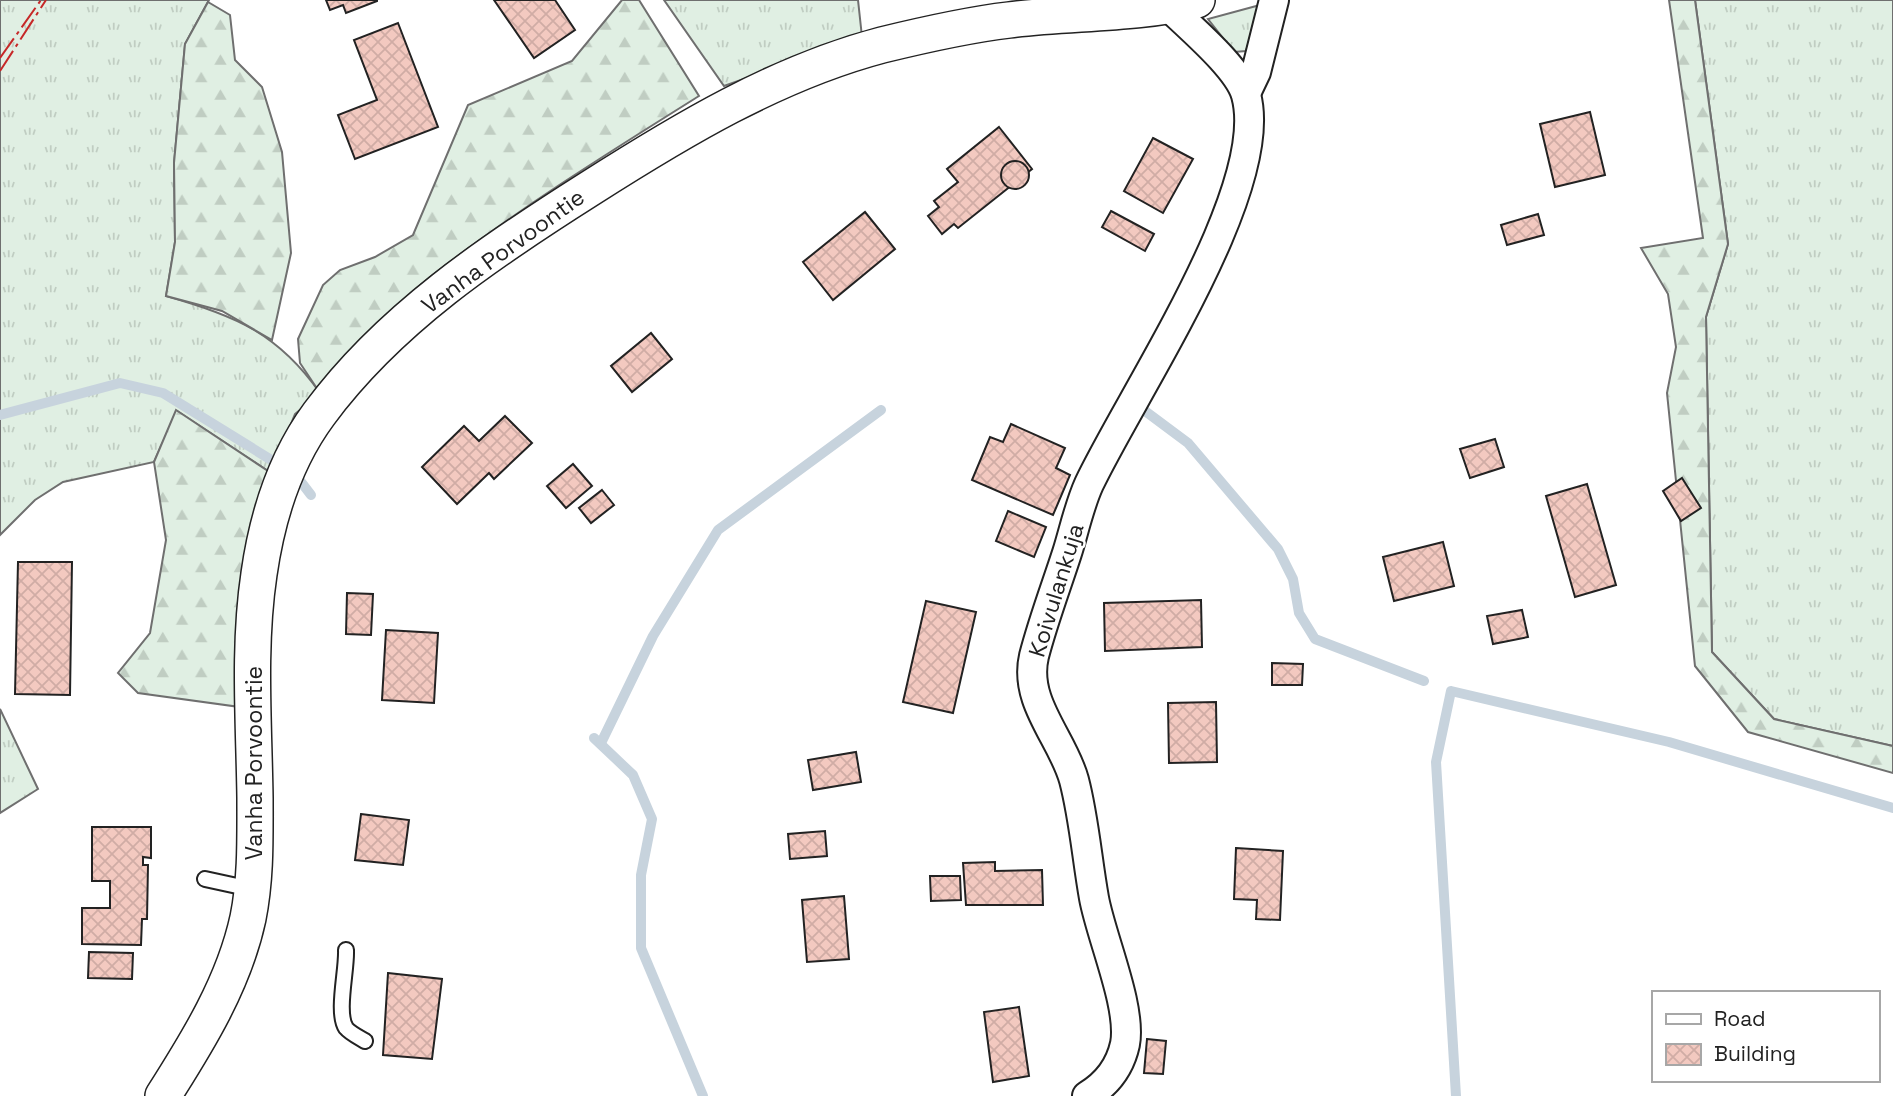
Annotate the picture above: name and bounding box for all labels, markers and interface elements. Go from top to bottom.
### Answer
street label: Vanha Porvoontie [416,182,590,320]
street label: Koivulankuja [1021,520,1091,660]
street label: Vanha Porvoontie [239,666,269,860]
legend [1652,991,1879,1082]
text: Road [1714,1005,1766,1032]
text: Building [1714,1040,1796,1067]

